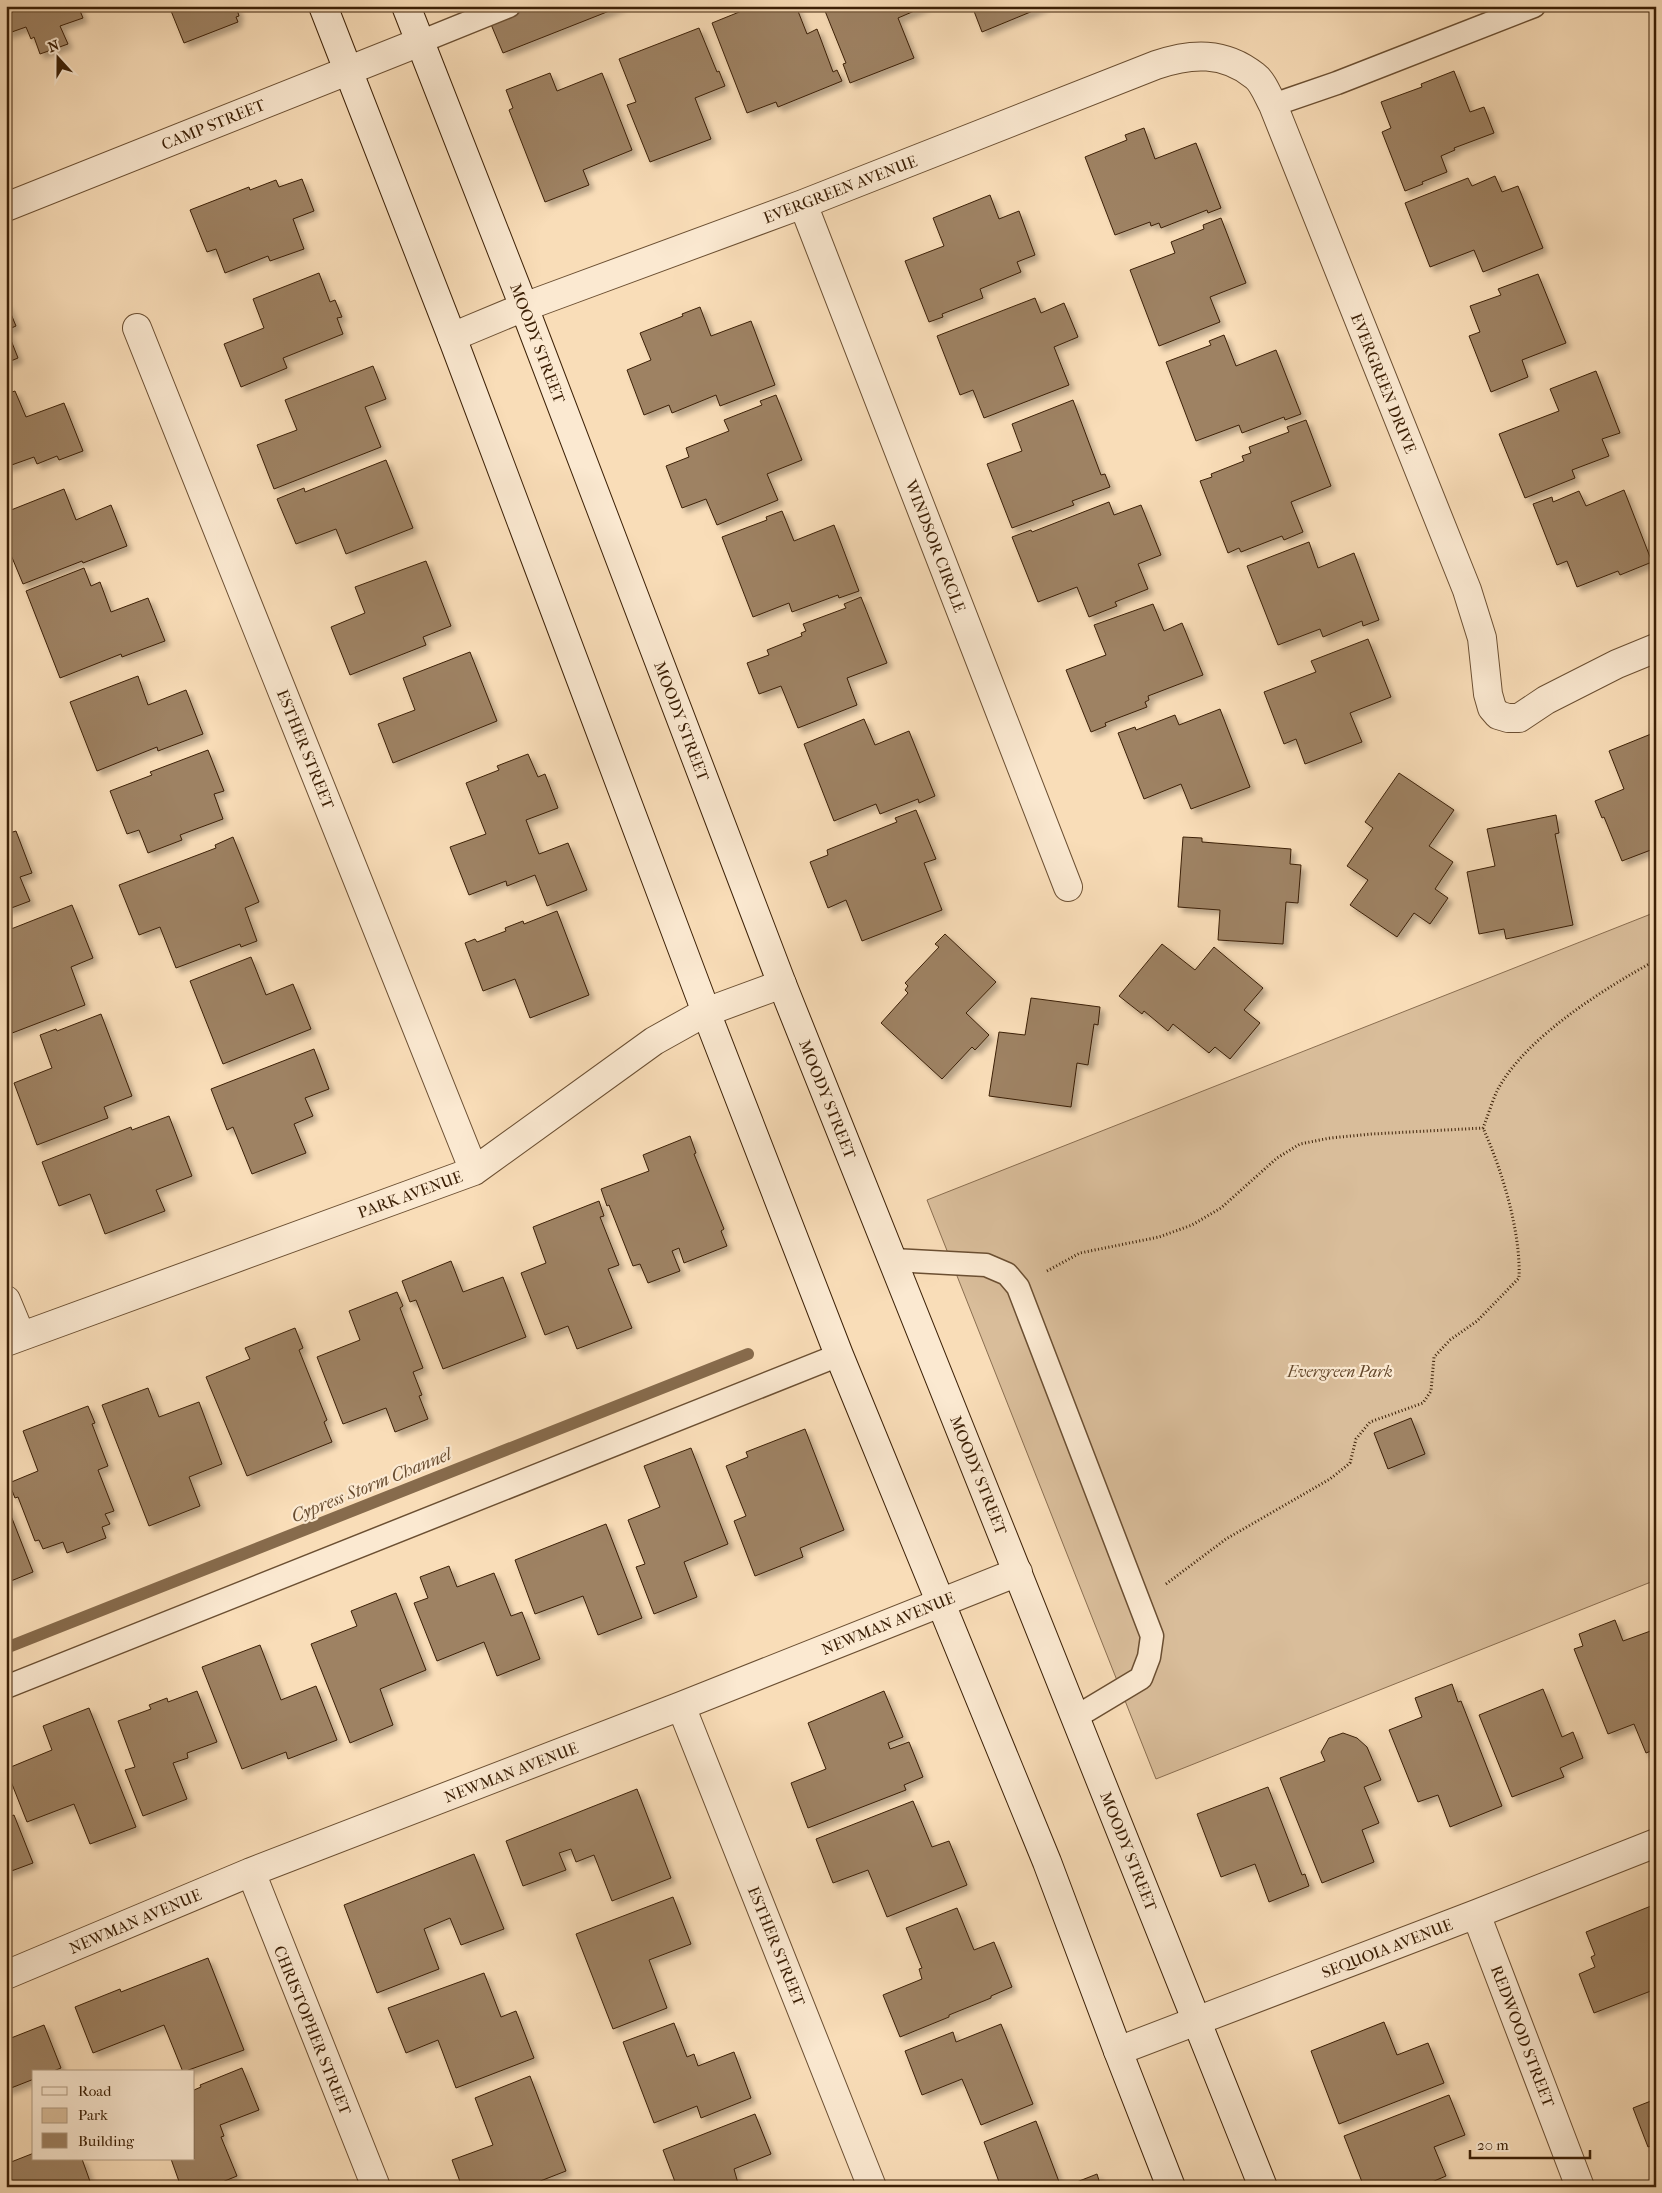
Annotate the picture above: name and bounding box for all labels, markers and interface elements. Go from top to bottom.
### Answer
north arrow [32,32,82,82]
text: N [46,36,62,56]
street label: CAMP STREET [159,95,268,154]
street label: EVERGREEN AVENUE [761,151,920,228]
street label: MOODY STREET [506,281,569,406]
street label: EVERGREEN DRIVE [1347,310,1420,456]
street label: WINDSOR CIRCLE [901,476,970,615]
street label: MOODY STREET [650,659,713,784]
street label: ESTHER STREET [273,687,338,812]
street label: MOODY STREET [795,1037,860,1162]
street label: PARK AVENUE [355,1167,465,1222]
park label: Evergreen Park [1286,1362,1393,1381]
street label: MOODY STREET [946,1413,1011,1538]
water label: Cypress Storm Channel [288,1443,457,1527]
street label: NEWMAN AVENUE [819,1588,958,1659]
street label: NEWMAN AVENUE [441,1738,581,1807]
street label: MOODY STREET [1096,1789,1161,1914]
street label: ESTHER STREET [744,1884,809,2009]
street label: NEWMAN AVENUE [66,1885,205,1958]
street label: SEQUOIA AVENUE [1319,1915,1456,1982]
street label: CHRISTOPHER STREET [270,1943,355,2118]
street label: REDWOOD STREET [1487,1963,1558,2110]
legend [32,2070,195,2160]
text: Road [78,2082,112,2100]
text: Park [78,2106,108,2124]
scale bar [1470,2128,1590,2160]
text: Building [78,2132,135,2150]
text: 20 m [1477,2136,1509,2154]

